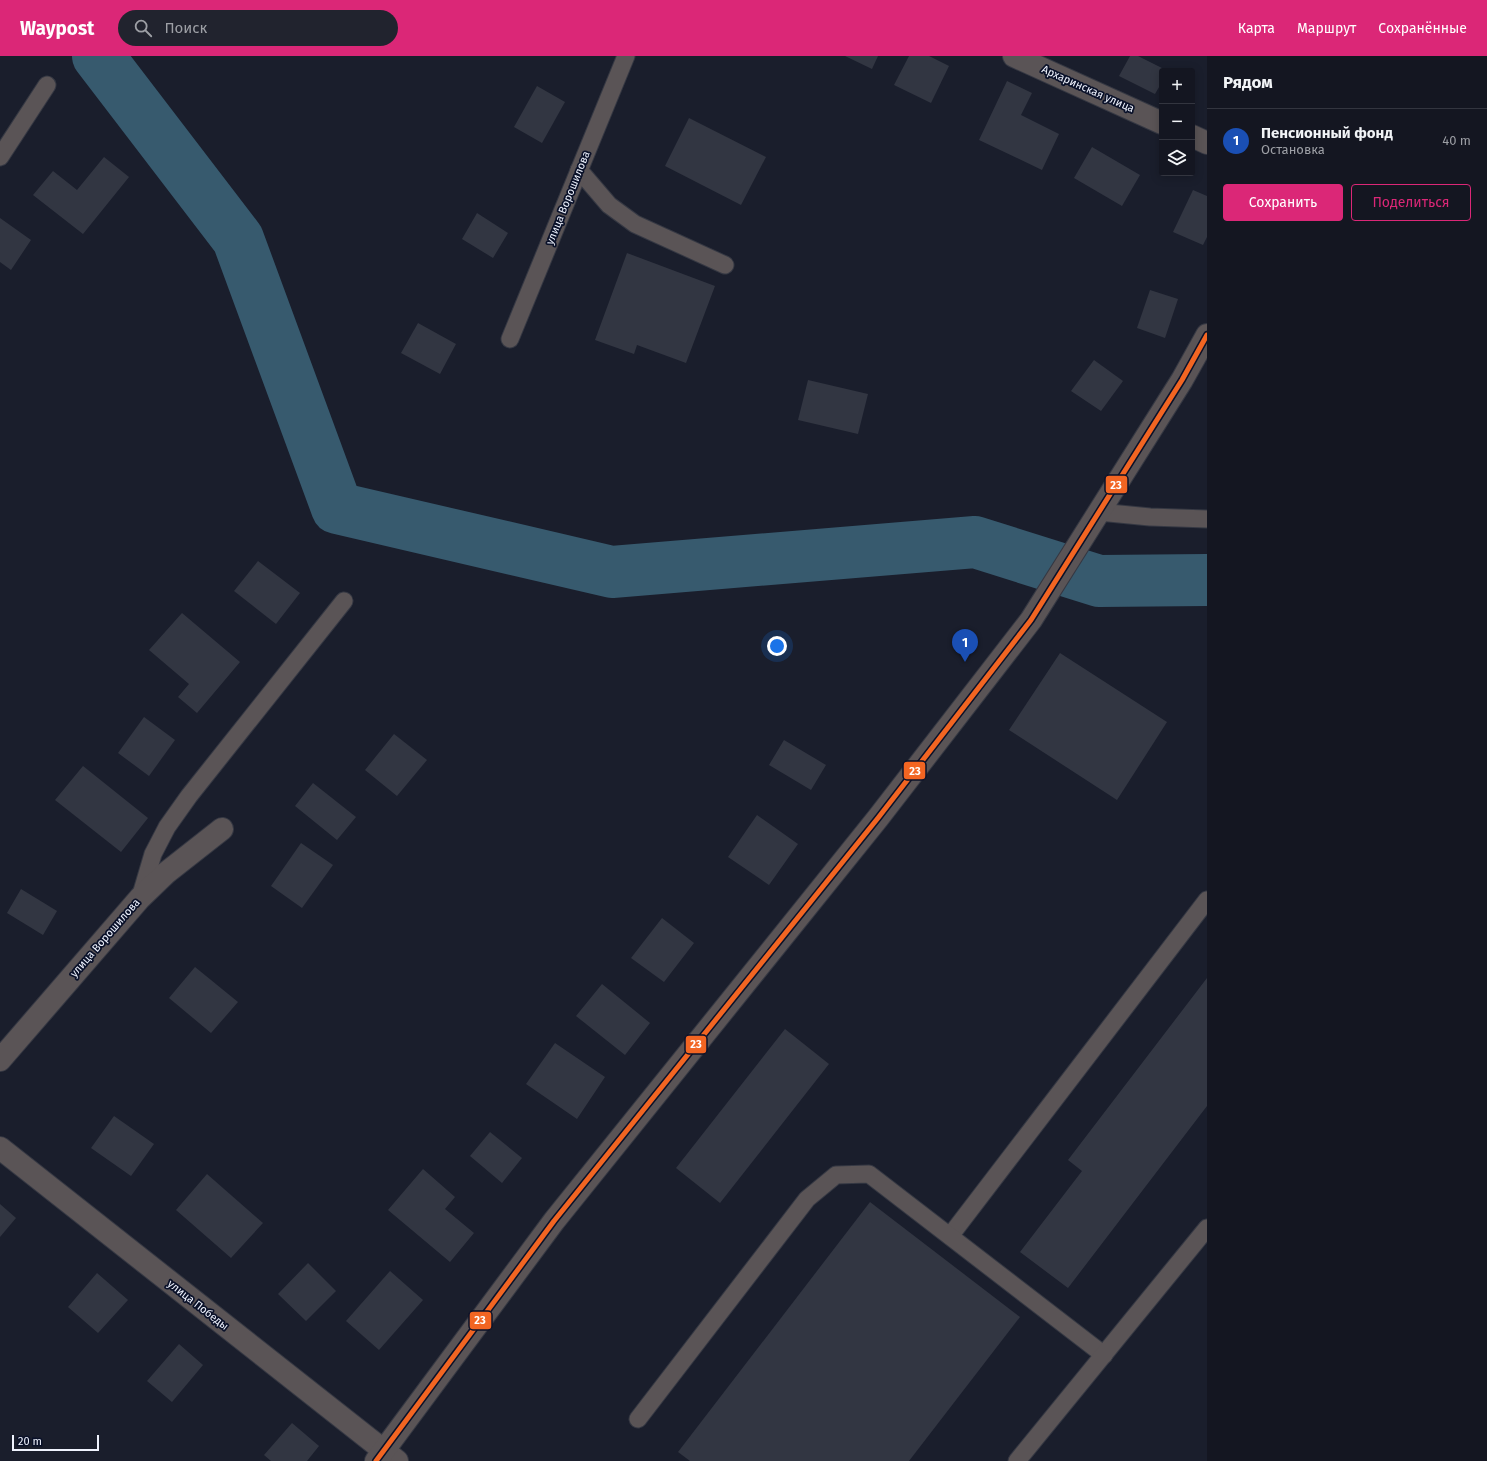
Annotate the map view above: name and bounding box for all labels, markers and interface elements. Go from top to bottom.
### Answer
search box [118,10,398,46]
text: Waypost [20,17,94,40]
icon: search [132,17,154,39]
text: Поиск [164,19,207,37]
text: Карта [1238,20,1275,37]
text: Маршрут [1297,20,1356,37]
text: Сохранённые [1378,20,1467,37]
street label: Архаринская улица [1040,63,1136,115]
map controls [1159,68,1195,176]
button: + [1159,68,1195,104]
text: Рядом [1223,72,1273,93]
button: − [1159,104,1195,140]
text: Пенсионный фонд [1261,124,1393,142]
text: 1 [1233,133,1239,148]
text: 40 m [1442,133,1471,148]
button: layers [1159,140,1195,176]
text: Остановка [1261,142,1325,157]
street label: улица Ворошилова [543,149,593,247]
button: Сохранить [1223,184,1343,221]
button: Поделиться [1351,184,1471,221]
line badge: 23 [1105,475,1128,494]
text: 23 [1110,479,1122,492]
pin: 1 [952,629,978,662]
your location [767,636,787,656]
line badge: 23 [903,761,926,780]
text: 23 [909,765,921,778]
street label: улица Ворошилова [67,896,143,980]
line badge: 23 [685,1035,707,1054]
text: 23 [690,1038,702,1051]
street label: улица Победы [165,1277,231,1333]
line badge: 23 [469,1311,492,1330]
text: 23 [474,1314,486,1327]
scale bar [12,1433,99,1452]
text: 20 m [18,1435,42,1448]

